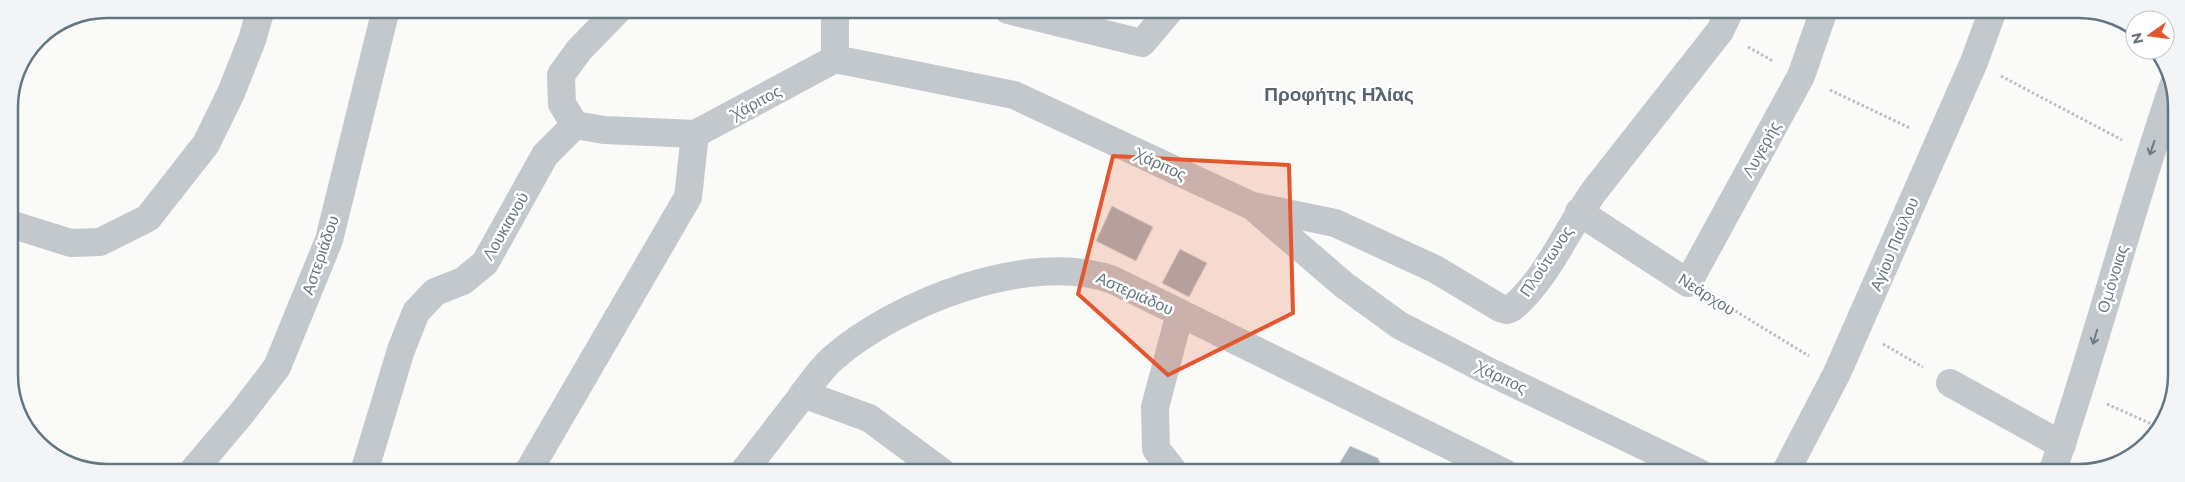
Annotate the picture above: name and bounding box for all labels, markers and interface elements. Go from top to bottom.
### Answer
north arrow [2125,10,2175,60]
text: N [2127,30,2147,46]
street label: Χάριτος [726,81,785,124]
district label: Προφήτης Ηλίας [1264,83,1414,106]
street label: Λυγερής [1738,118,1785,180]
one-way arrow [2146,140,2156,156]
street label: Χάριτος [1131,144,1189,185]
street label: Λουκιανού [478,189,532,264]
street label: Αγίου Παύλου [1866,195,1923,294]
street label: Αστεριάδου [298,213,343,297]
street label: Πλούτωνος [1516,222,1577,300]
street label: Ομόνοιας [2093,243,2132,315]
street label: Αστεριάδου [1093,268,1176,319]
street label: Νεάρχου [1675,270,1739,319]
one-way arrow [2090,329,2099,345]
street label: Χάριτος [1472,356,1530,398]

